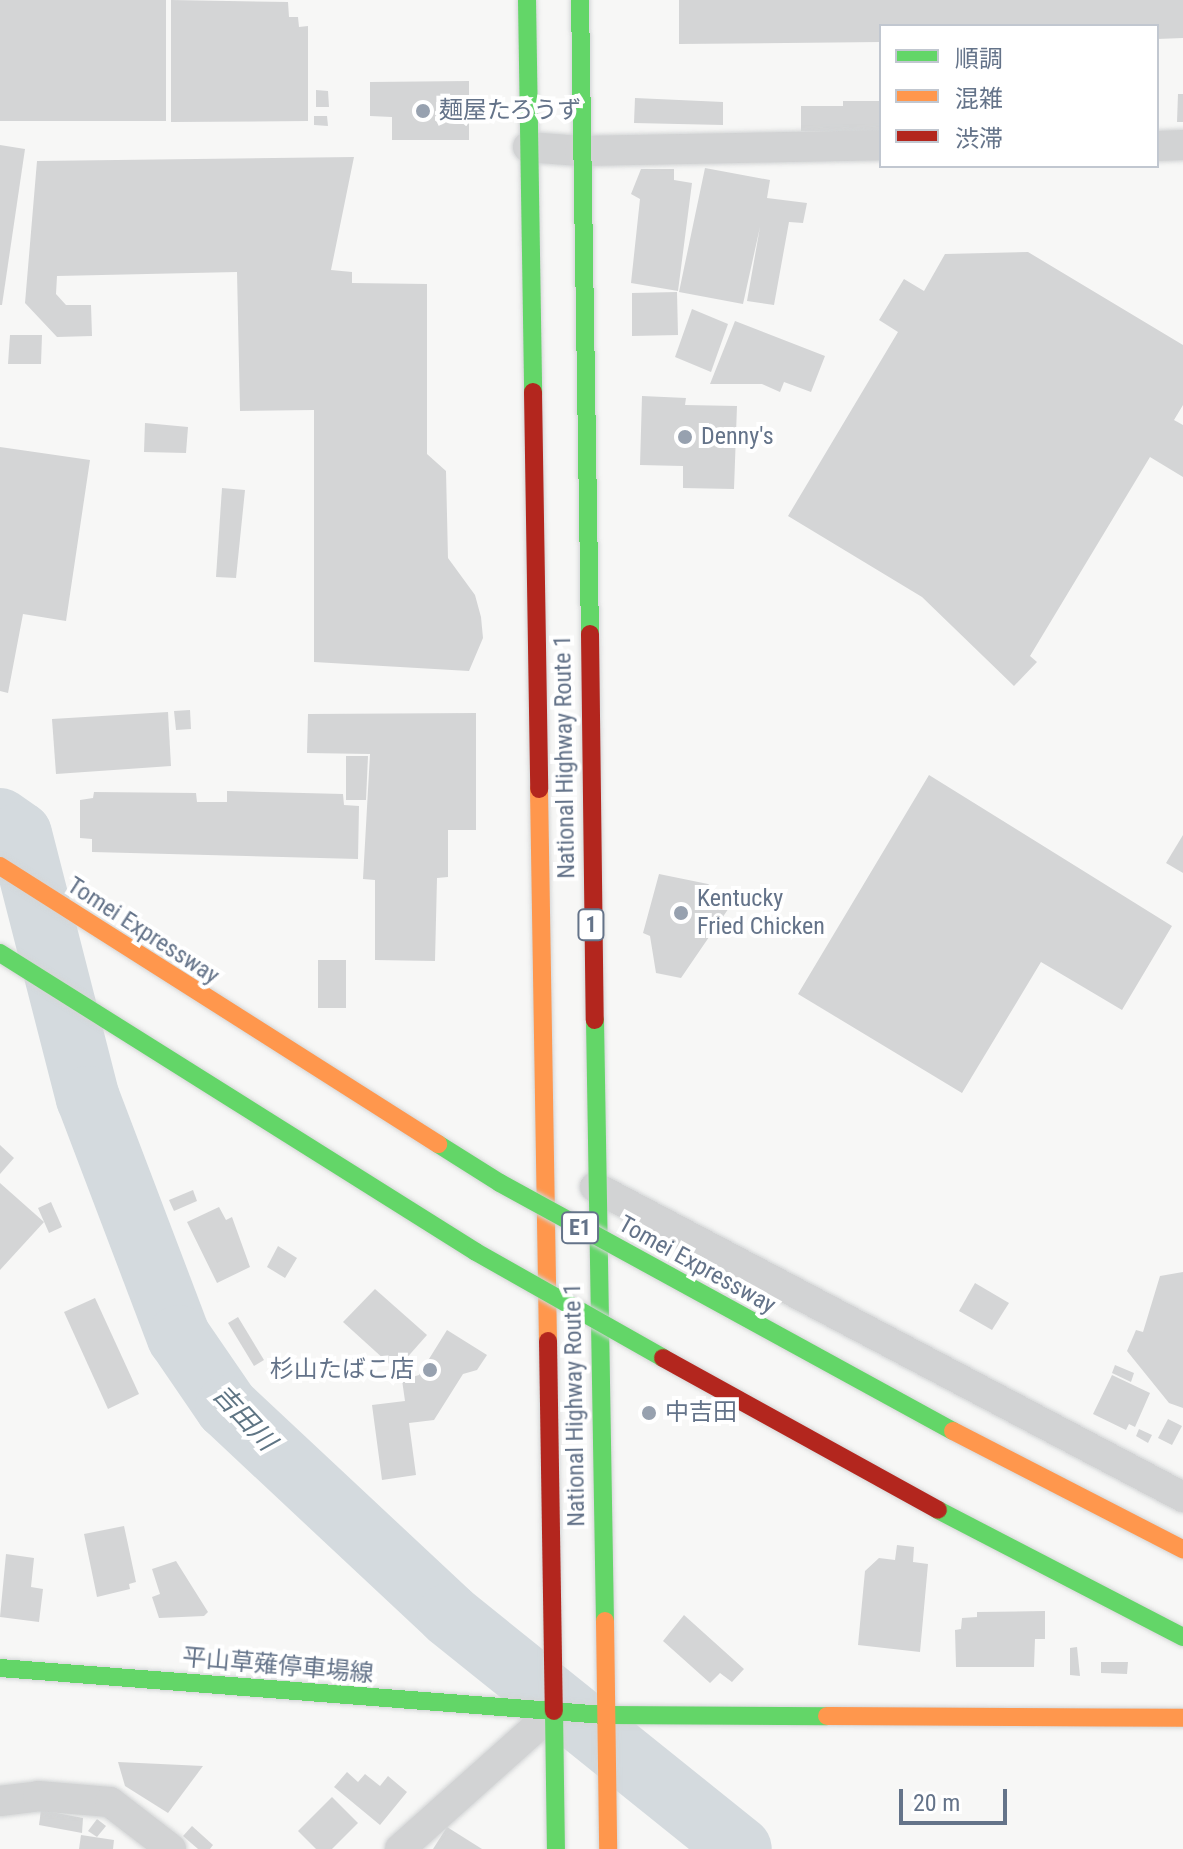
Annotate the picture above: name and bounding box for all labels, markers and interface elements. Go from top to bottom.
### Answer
legend [879,24,1159,168]
text: 順調 [955,45,1003,73]
text: 混雑 [955,85,1003,113]
place label: 麺屋たろうず [439,97,583,125]
marker: 麺屋たろうず [414,102,432,120]
text: 渋滞 [955,125,1003,153]
place label: Denny's [701,423,774,451]
marker: Denny's [676,428,694,446]
street label: National Highway Route 1 [548,635,582,879]
street label: Tomei Expressway [62,871,224,991]
place label: Kentucky Fried Chicken [697,885,825,941]
marker: Kentucky Fried Chicken [672,904,690,922]
road number: 1 [577,907,605,943]
road number: E1 [560,1210,600,1246]
street label: Tomei Expressway [613,1210,781,1320]
street label: National Highway Route 1 [558,1283,592,1527]
place label: 杉山たばこ店 [270,1356,414,1384]
marker: 杉山たばこ店 [421,1361,439,1379]
water label: 吉田川 [206,1379,282,1457]
place label: 中吉田 [665,1399,737,1427]
marker: 中吉田 [640,1404,658,1422]
street label: 平山草薙停車場線 [181,1643,375,1689]
scale bar [903,1773,1011,1823]
text: 20 m [913,1789,960,1817]

